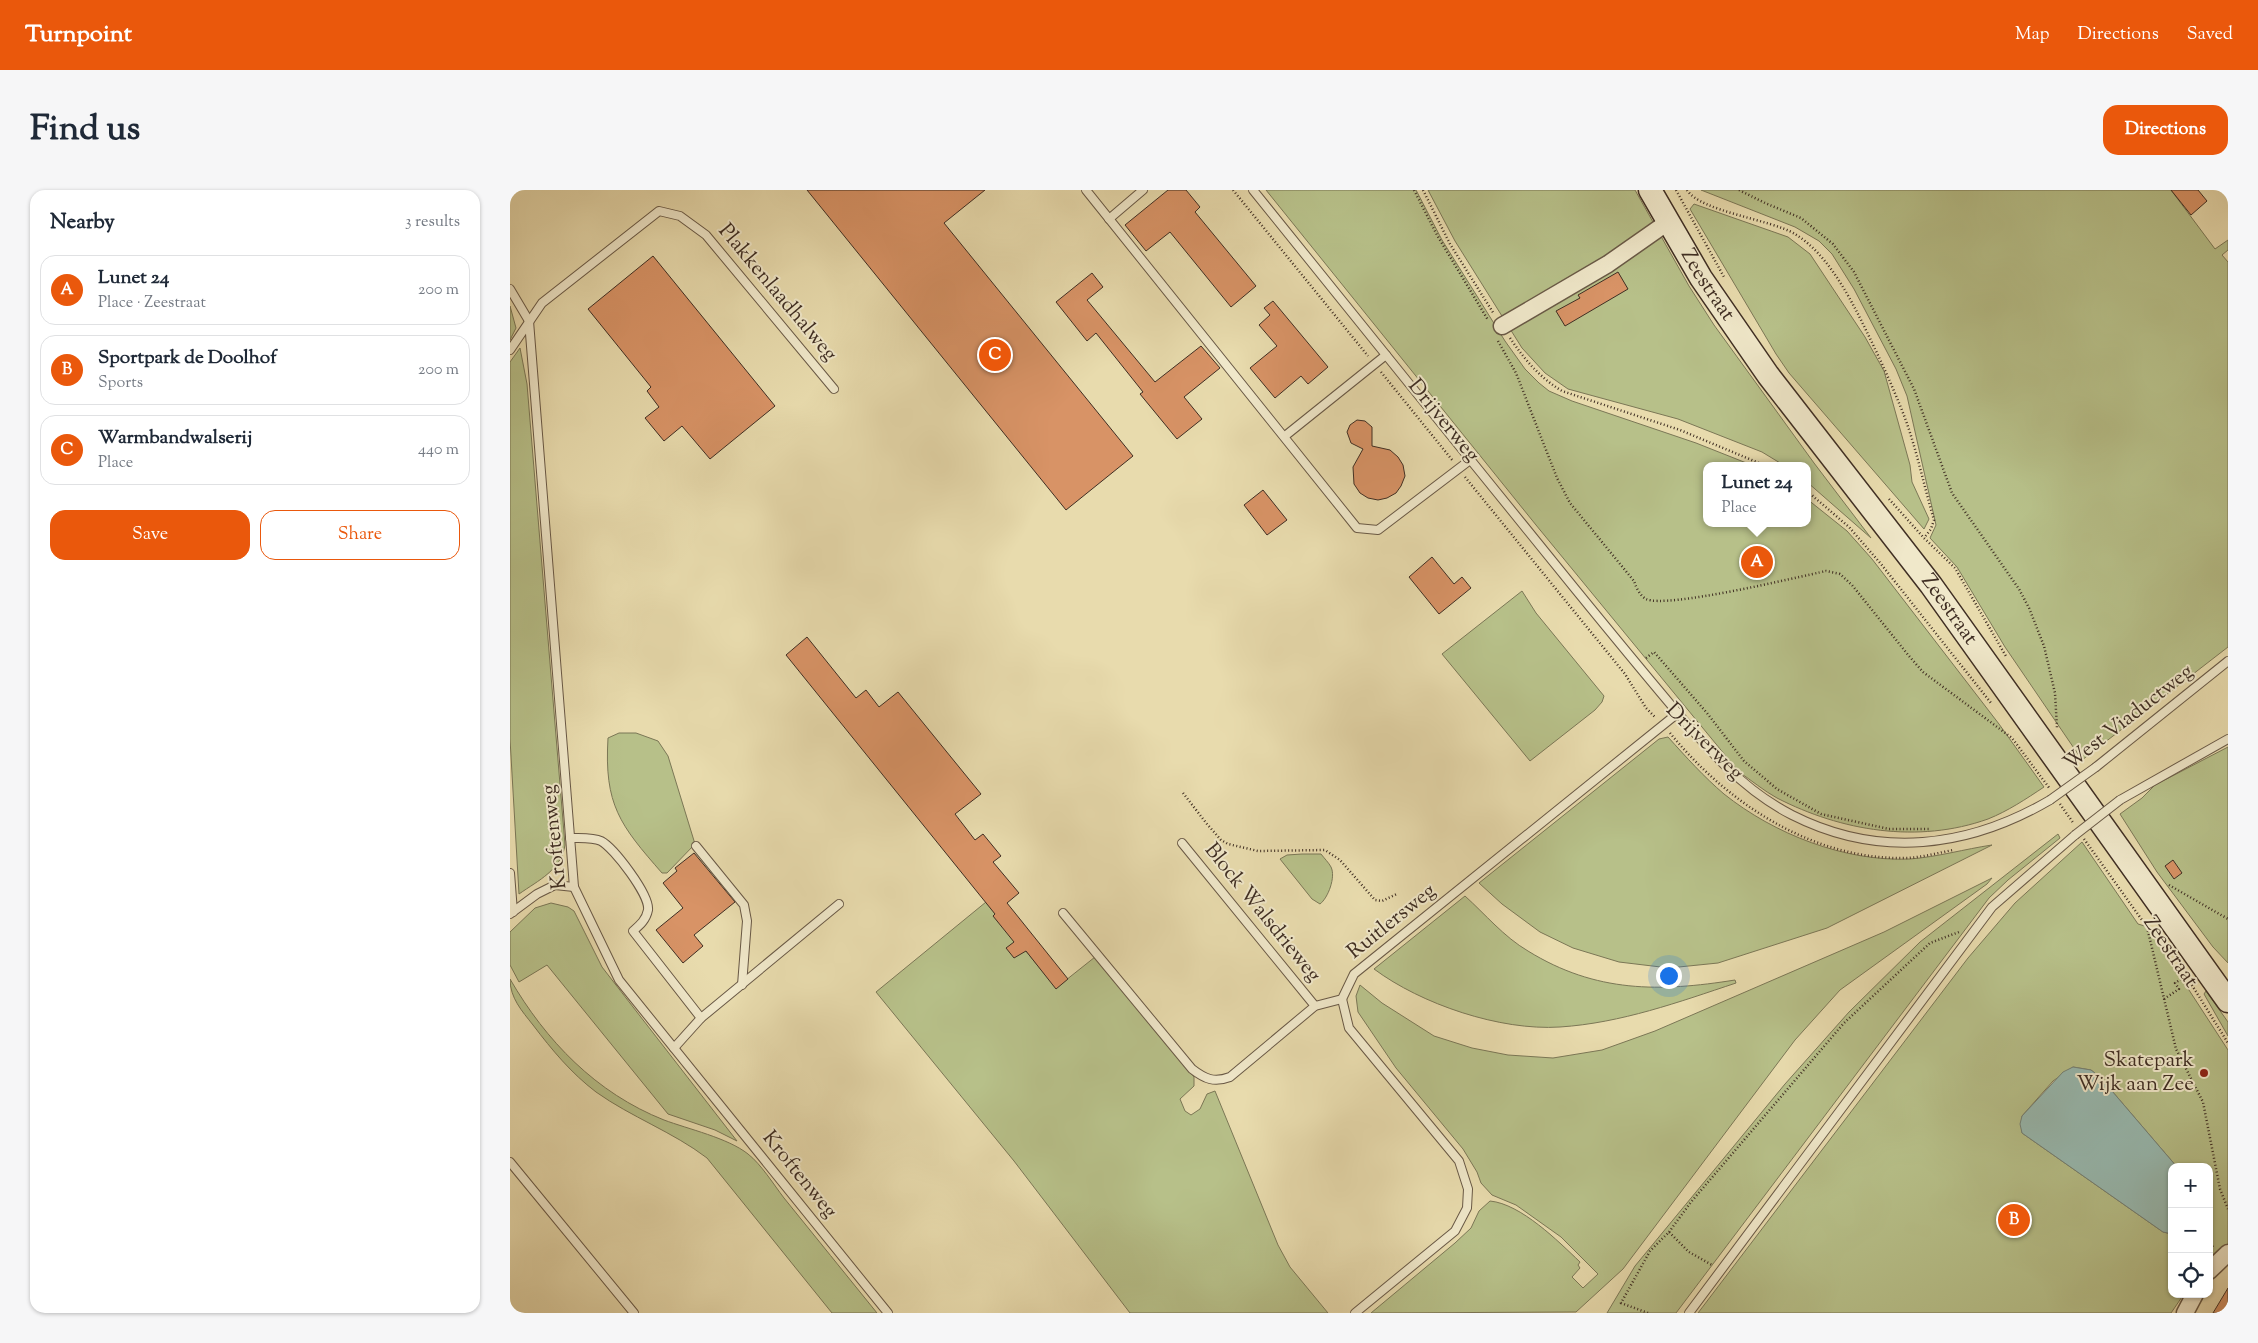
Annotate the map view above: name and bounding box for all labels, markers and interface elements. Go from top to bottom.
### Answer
text: Turnpoint [25,18,132,52]
text: Map [2015,22,2050,48]
text: Directions [2078,22,2159,48]
text: Saved [2187,22,2233,48]
text: Find us [30,105,140,156]
button: Directions [2103,105,2228,155]
text: Nearby [50,208,115,238]
text: 3 results [405,211,460,234]
street label: Plakkenlaadhalweg [710,218,844,368]
street label: Zeestraat [1672,243,1742,328]
text: Lunet 24 [98,265,169,292]
text: A [61,279,74,302]
text: 200 m [418,279,459,302]
text: Place · Zeestraat [98,292,206,315]
pin: C [979,336,1011,374]
text: Sportpark de Doolhof [98,345,277,372]
text: B [62,359,72,382]
text: 200 m [418,359,459,382]
text: Sports [98,372,143,395]
street label: Drijverweg [1400,373,1486,469]
text: Warmbandwalserij [98,425,252,452]
text: C [61,439,73,462]
text: 440 m [418,439,459,462]
text: Place [98,452,133,475]
popup [1703,462,1811,527]
text: Lunet 24 [1721,470,1793,497]
text: Place [1721,497,1757,520]
button: Save [50,510,250,560]
button: Share [260,510,460,560]
pin: A [1741,543,1773,581]
street label: Zeestraat [1913,568,1985,652]
street label: West Viaductweg [2058,658,2200,778]
street label: Drijverweg [1658,696,1750,788]
street label: Kroftenweg [535,783,575,891]
street label: Block Walsdrieweg [1196,837,1328,989]
street label: Ruitlersweg [1341,877,1443,967]
street label: Zeestraat [2135,910,2205,994]
your location [1656,963,1682,989]
place label: Skatepark Wijk aan Zee [2077,1046,2195,1100]
marker: Skatepark Wijk aan Zee [2198,1067,2210,1079]
street label: Kroftenweg [754,1125,844,1225]
map controls [2168,1163,2213,1298]
button: + [2168,1163,2213,1208]
pin: B [1998,1201,2030,1239]
button: − [2168,1208,2213,1253]
button: locate [2168,1253,2213,1298]

